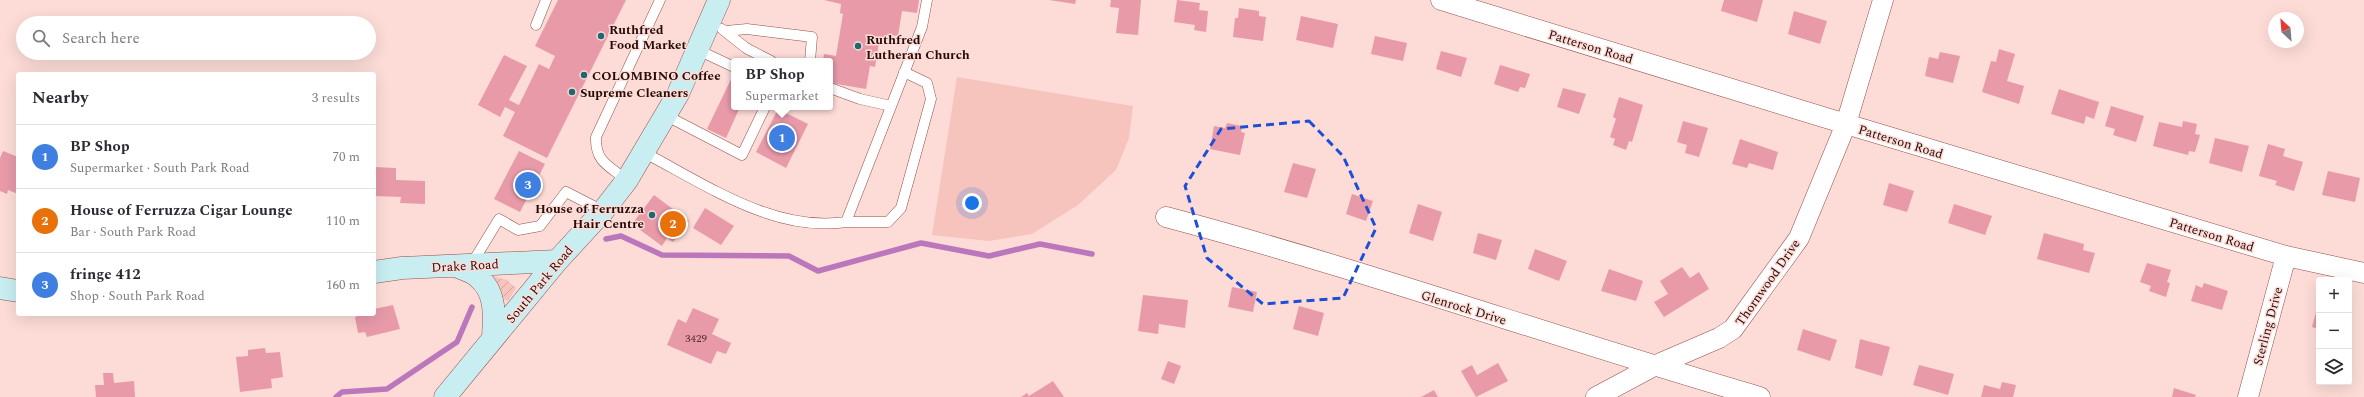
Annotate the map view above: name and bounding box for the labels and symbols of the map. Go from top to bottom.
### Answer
north arrow [2268,12,2304,48]
place label: Ruthfred Food Market [609,20,687,55]
street label: Patterson Road [1546,25,1636,69]
place label: Ruthfred Lutheran Church [866,30,970,65]
marker: Ruthfred Food Market [596,31,606,41]
marker: Ruthfred Lutheran Church [853,41,863,51]
place label: COLOMBINO Coffee [592,66,721,86]
marker: COLOMBINO Coffee [579,70,589,80]
place label: Supreme Cleaners [580,83,689,103]
marker: Supreme Cleaners [567,87,577,97]
street label: Patterson Road [1856,120,1946,164]
pin: 1 [769,123,795,153]
pin: 3 [515,170,541,200]
your location [962,193,982,213]
place label: House of Ferruzza Hair Centre [535,199,644,234]
pin: 2 [660,209,686,239]
marker: House of Ferruzza Hair Centre [647,210,657,220]
street label: Patterson Road [2167,213,2257,257]
street label: Thornwood Drive [1730,235,1805,330]
street label: South Park Road [501,241,578,328]
street label: Drake Road [431,254,499,278]
street label: Glenrock Drive [1418,285,1509,330]
street label: Sterling Drive [2248,285,2288,368]
house number: 3429 [685,330,707,347]

